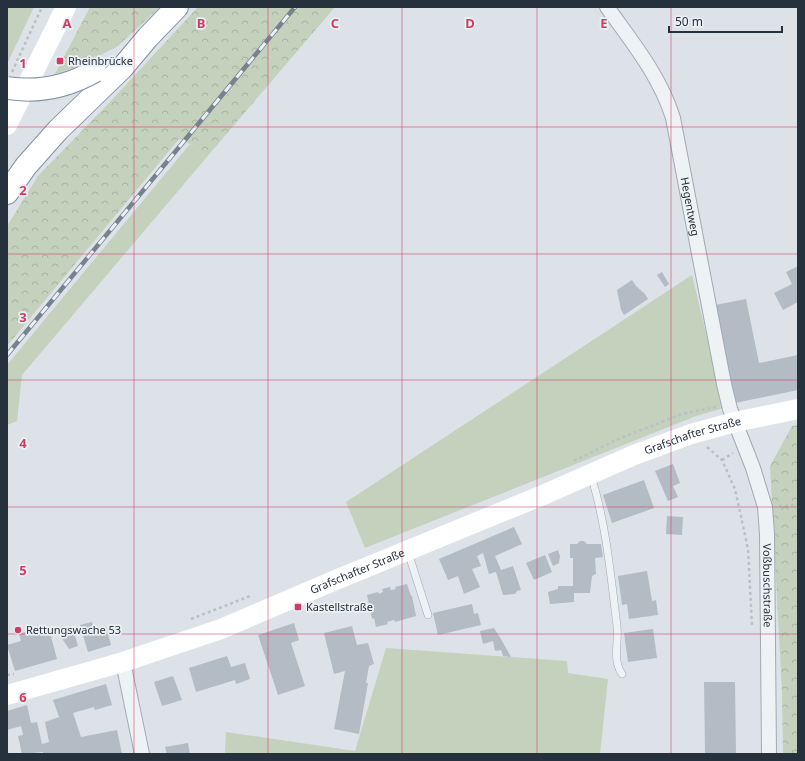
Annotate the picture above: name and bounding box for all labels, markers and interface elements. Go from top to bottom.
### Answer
scale bar [669,8,782,34]
text: 50 m [675,13,703,30]
text: A [63,14,72,32]
text: B [197,14,205,32]
text: C [331,14,339,32]
text: D [465,14,475,32]
text: E [600,14,608,32]
place label: Rheinbrücke [68,53,133,68]
text: 1 [19,54,27,72]
marker: Rheinbrücke [55,56,65,66]
street label: Hegentweg [677,176,703,237]
text: 2 [19,181,27,199]
text: 3 [19,308,27,326]
street label: Grafschafter Straße [642,413,742,458]
text: 4 [19,434,27,452]
street label: Voßbuschstraße [760,543,776,627]
street label: Grafschafter Straße [308,545,407,597]
text: 5 [19,561,27,579]
place label: Kastellstraße [306,599,373,614]
marker: Kastellstraße [293,602,303,612]
place label: Rettungswache 53 [26,622,121,637]
marker: Rettungswache 53 [13,625,23,635]
text: 6 [19,688,27,706]

